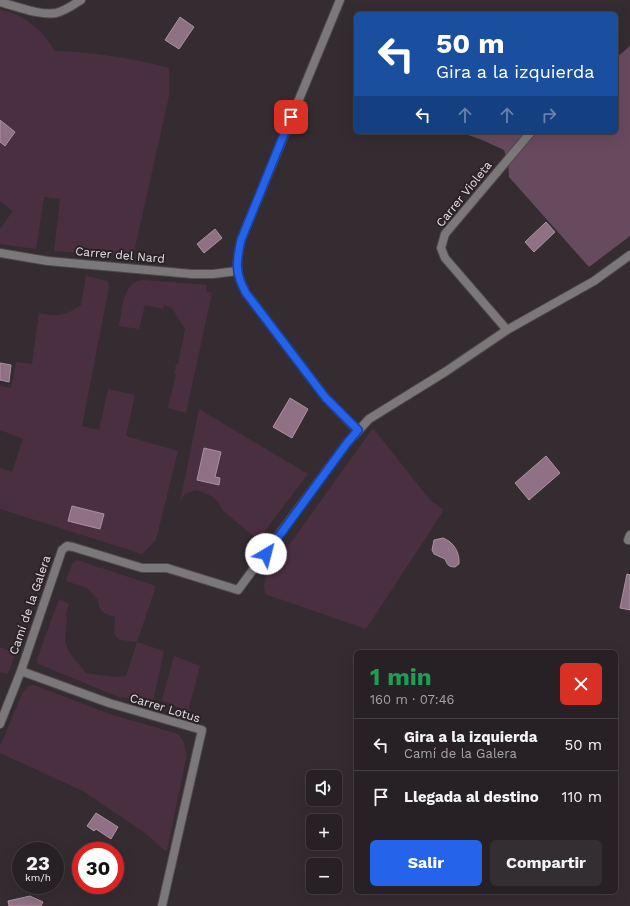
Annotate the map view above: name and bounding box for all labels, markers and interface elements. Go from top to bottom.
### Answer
text: 50 m [436,27,505,60]
icon: left [370,28,422,80]
text: Gira a la izquierda [436,61,595,82]
pin [274,100,308,134]
icon: left [412,104,434,126]
icon: ahead [454,104,476,126]
icon: ahead [496,104,518,126]
icon: right [538,104,560,126]
icon: arrive [280,106,302,128]
street label: Carrer Violeta [433,158,495,230]
street label: Carrer del Nard [75,244,165,266]
position arrow [245,533,287,575]
street label: Camí de la Galera [6,553,54,657]
text: 1 min [370,663,432,691]
button: close [560,663,602,705]
street label: Carrer Lotus [128,691,202,725]
text: 160 m · 07:46 [370,692,455,707]
text: Gira a la izquierda [404,728,537,746]
icon: left [370,734,392,756]
text: 50 m [565,736,602,754]
text: Camí de la Galera [404,746,517,761]
map controls [306,770,342,894]
button: sound [306,770,342,806]
icon: arrive [370,786,392,808]
text: Llegada al destino [404,788,539,806]
text: 110 m [562,788,602,806]
button: + [306,814,342,850]
button: Salir [370,840,482,886]
button: Compartir [490,840,602,886]
speed limit sign: 30 [72,842,124,894]
text: 23 [26,851,50,875]
button: − [306,858,342,894]
text: km/h [25,872,51,883]

